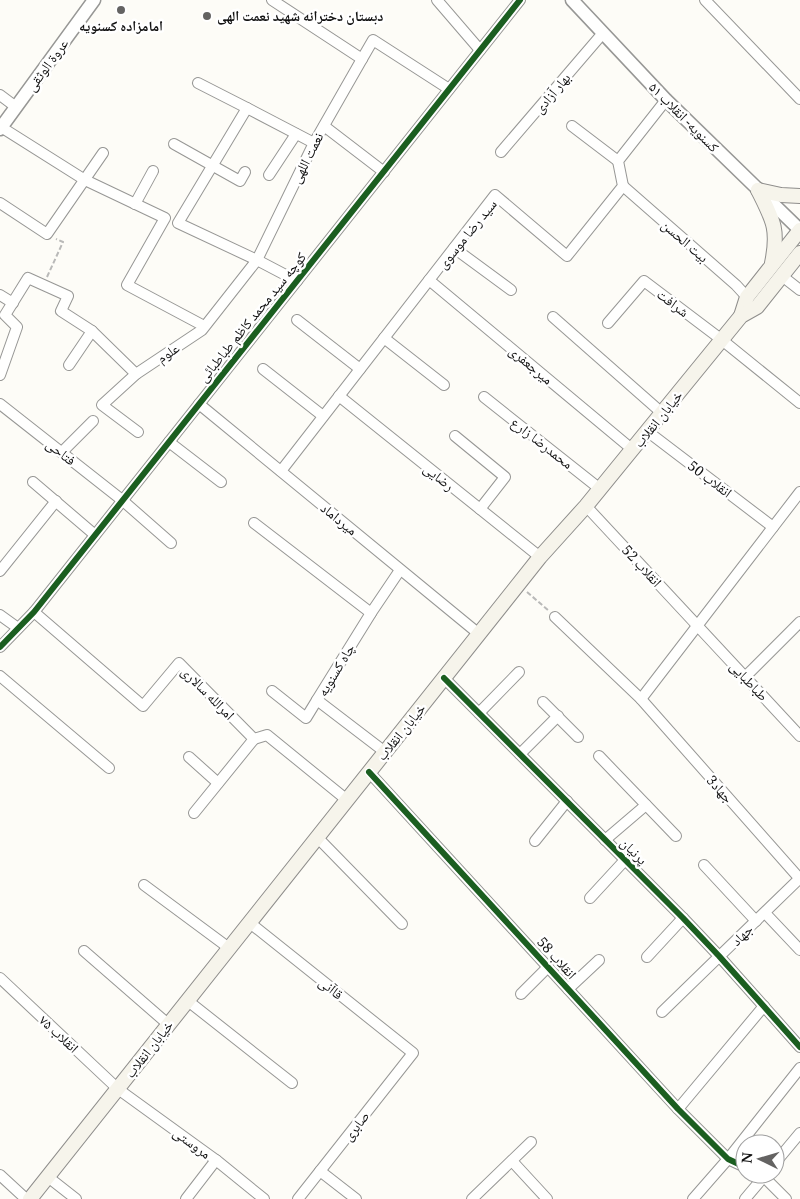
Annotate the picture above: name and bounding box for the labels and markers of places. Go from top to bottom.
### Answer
marker: امامزاده کسنویه [115,4,127,16]
place label: دبستان دخترانه شهید نعمت الهی [217,6,383,30]
marker: دبستان دخترانه شهید نعمت الهی [201,10,213,22]
place label: امامزاده کسنویه [79,16,163,40]

